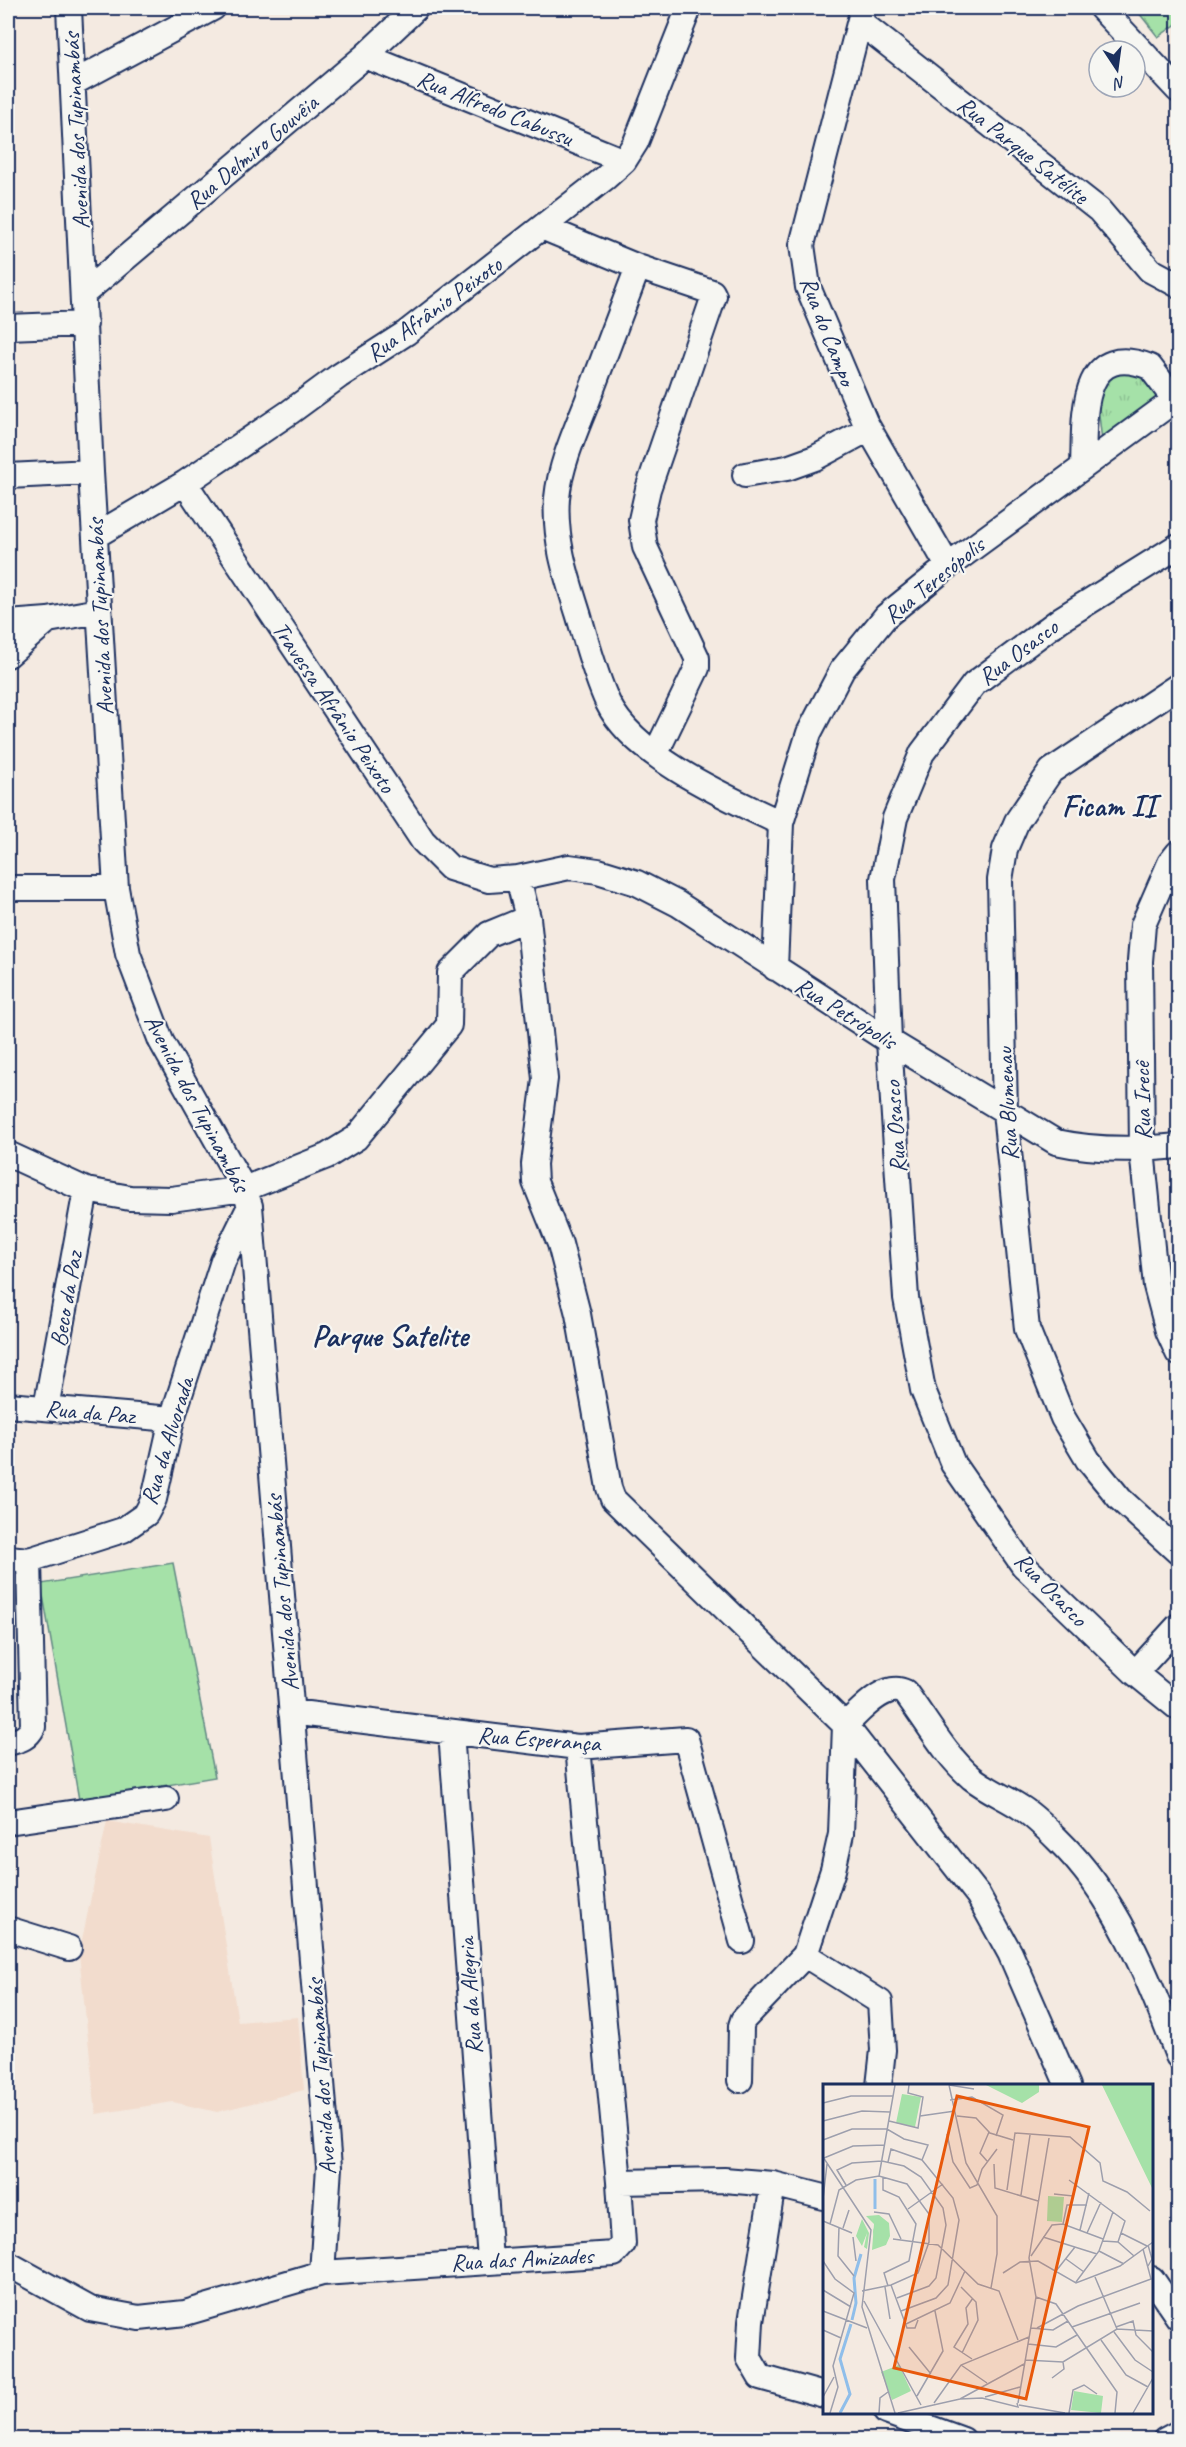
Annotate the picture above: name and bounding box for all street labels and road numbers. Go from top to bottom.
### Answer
street label: Avenida dos Tupinambás [56,29,96,230]
street label: Rua Alfredo Cabussu [413,63,579,154]
street label: Rua Delmiro Gouvêia [180,87,325,216]
street label: Rua Parque Satélite [951,89,1096,212]
street label: Rua Afrânio Peixoto [360,249,509,368]
street label: Rua do Campo [794,272,863,392]
street label: Avenida dos Tupinambás [80,515,120,716]
street label: Rua Teresópolis [877,529,992,630]
street label: Rua Osasco [972,611,1065,692]
street label: Travessa Afrânio Peixoto [266,616,403,800]
street label: Rua Petrópolis [790,970,904,1057]
street label: Avenida dos Tupinambás [138,1009,258,1199]
street label: Rua Blumenau [989,1044,1025,1161]
street label: Rua Irecê [1126,1058,1158,1141]
street label: Rua Osasco [877,1078,913,1174]
street label: Beco da Paz [43,1248,89,1349]
street label: Rua da Alvorada [133,1372,201,1508]
street label: Rua da Paz [44,1393,138,1431]
street label: Avenida dos Tupinambás [258,1491,306,1692]
street label: Rua Osasco [1008,1545,1095,1634]
street label: Rua Esperança [477,1720,603,1758]
street label: Rua da Alegria [451,1934,489,2055]
street label: Avenida dos Tupinambás [299,1975,343,2176]
street label: Rua das Amizades [450,2240,596,2278]

